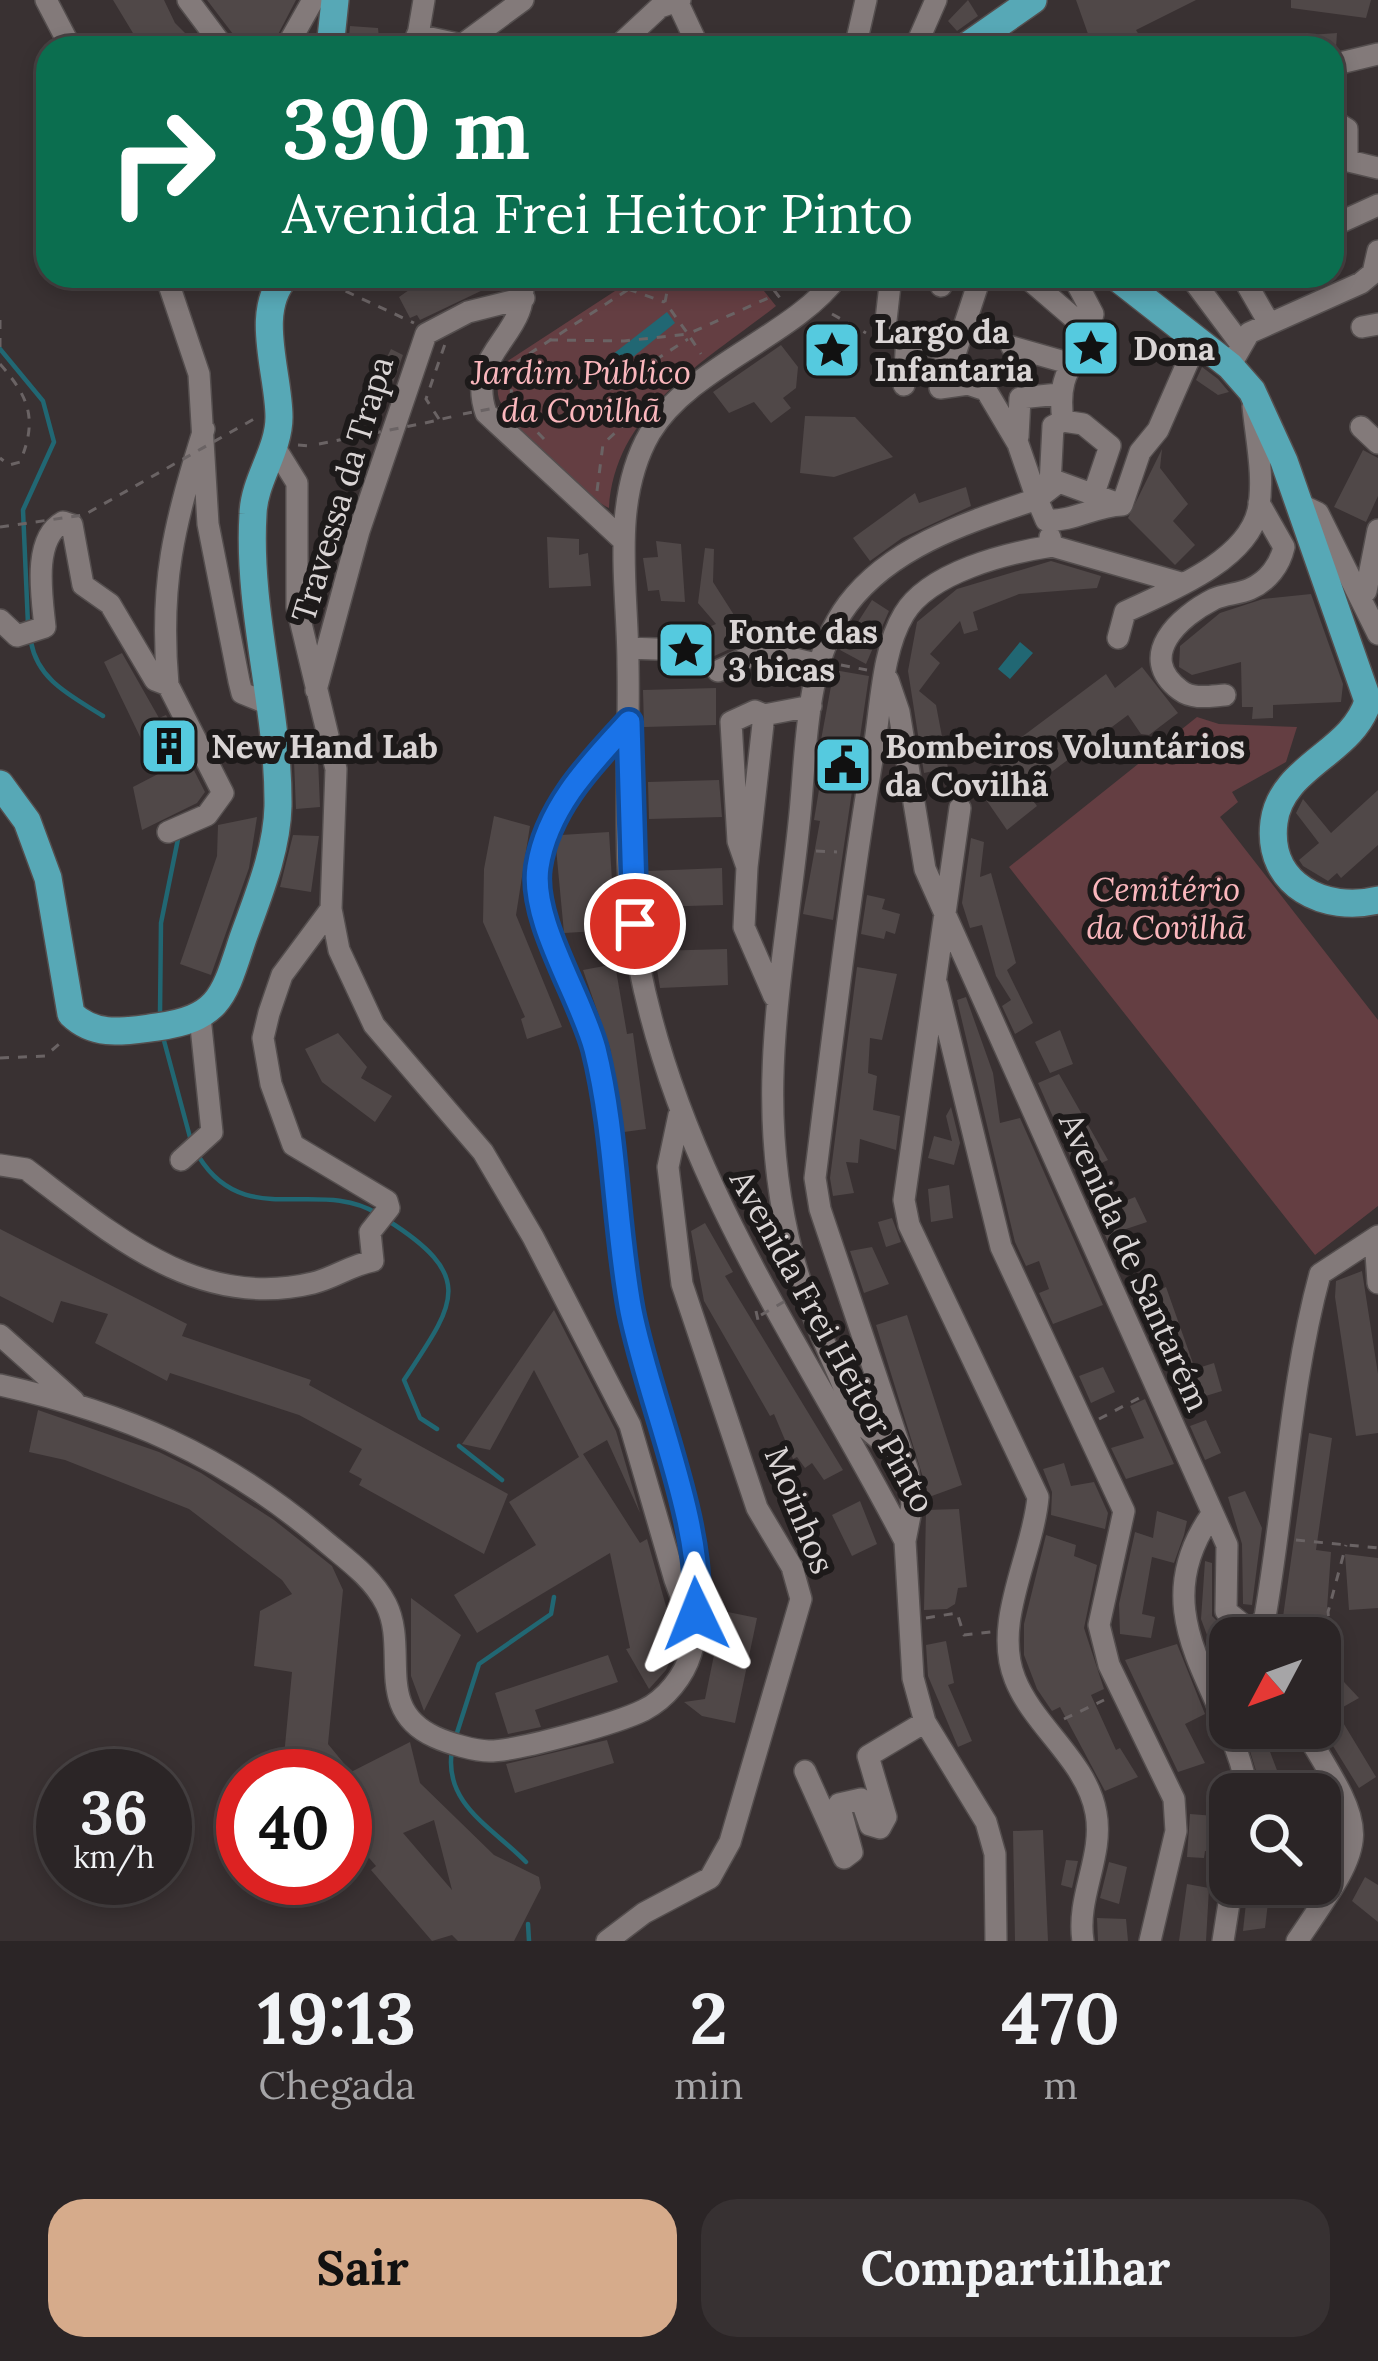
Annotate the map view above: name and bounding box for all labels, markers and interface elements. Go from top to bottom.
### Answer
text: 390 m [282,74,530,182]
icon: right [84,84,240,240]
text: Avenida Frei Heitor Pinto [282,179,913,248]
place label: Largo da Infantaria [874,310,1033,390]
place icon: Dona [1060,317,1122,379]
place icon: Largo da Infantaria [801,319,863,381]
place label: Dona [1133,327,1215,369]
street label: Travessa da Trapa [282,351,402,627]
park label: Jardim Público da Covilhã [470,351,691,431]
place label: Fonte das 3 bicas [728,610,878,690]
place icon: Fonte das 3 bicas [655,619,717,681]
building icon: New Hand Lab [138,715,200,777]
place label: New Hand Lab [211,725,438,767]
place label: Bombeiros Voluntários da Covilhã [885,725,1245,805]
public building icon: Bombeiros Voluntários da Covilhã [812,734,874,796]
park label: Cemitério da Covilhã [1086,868,1247,948]
pin [584,873,686,975]
icon: arrive [602,891,668,957]
street label: Avenida de Santarém [1050,1105,1220,1418]
street label: Avenida Frei Heitor Pinto [721,1161,945,1520]
street label: Moinhos [756,1440,844,1580]
position arrow [633,1551,759,1677]
north arrow [1209,1617,1341,1749]
map controls [1209,1617,1341,1905]
speed limit sign: 40 [216,1749,372,1905]
button: search [1209,1773,1341,1905]
text: 36 [80,1774,148,1850]
text: km/h [73,1838,155,1876]
text: 19:13 [258,1972,416,2064]
text: 2 [689,1972,728,2064]
text: 470 [1001,1972,1120,2064]
text: Chegada [258,2060,415,2110]
text: min [674,2060,743,2110]
text: m [1043,2060,1078,2110]
button: Sair [48,2199,677,2337]
button: Compartilhar [701,2199,1330,2337]

